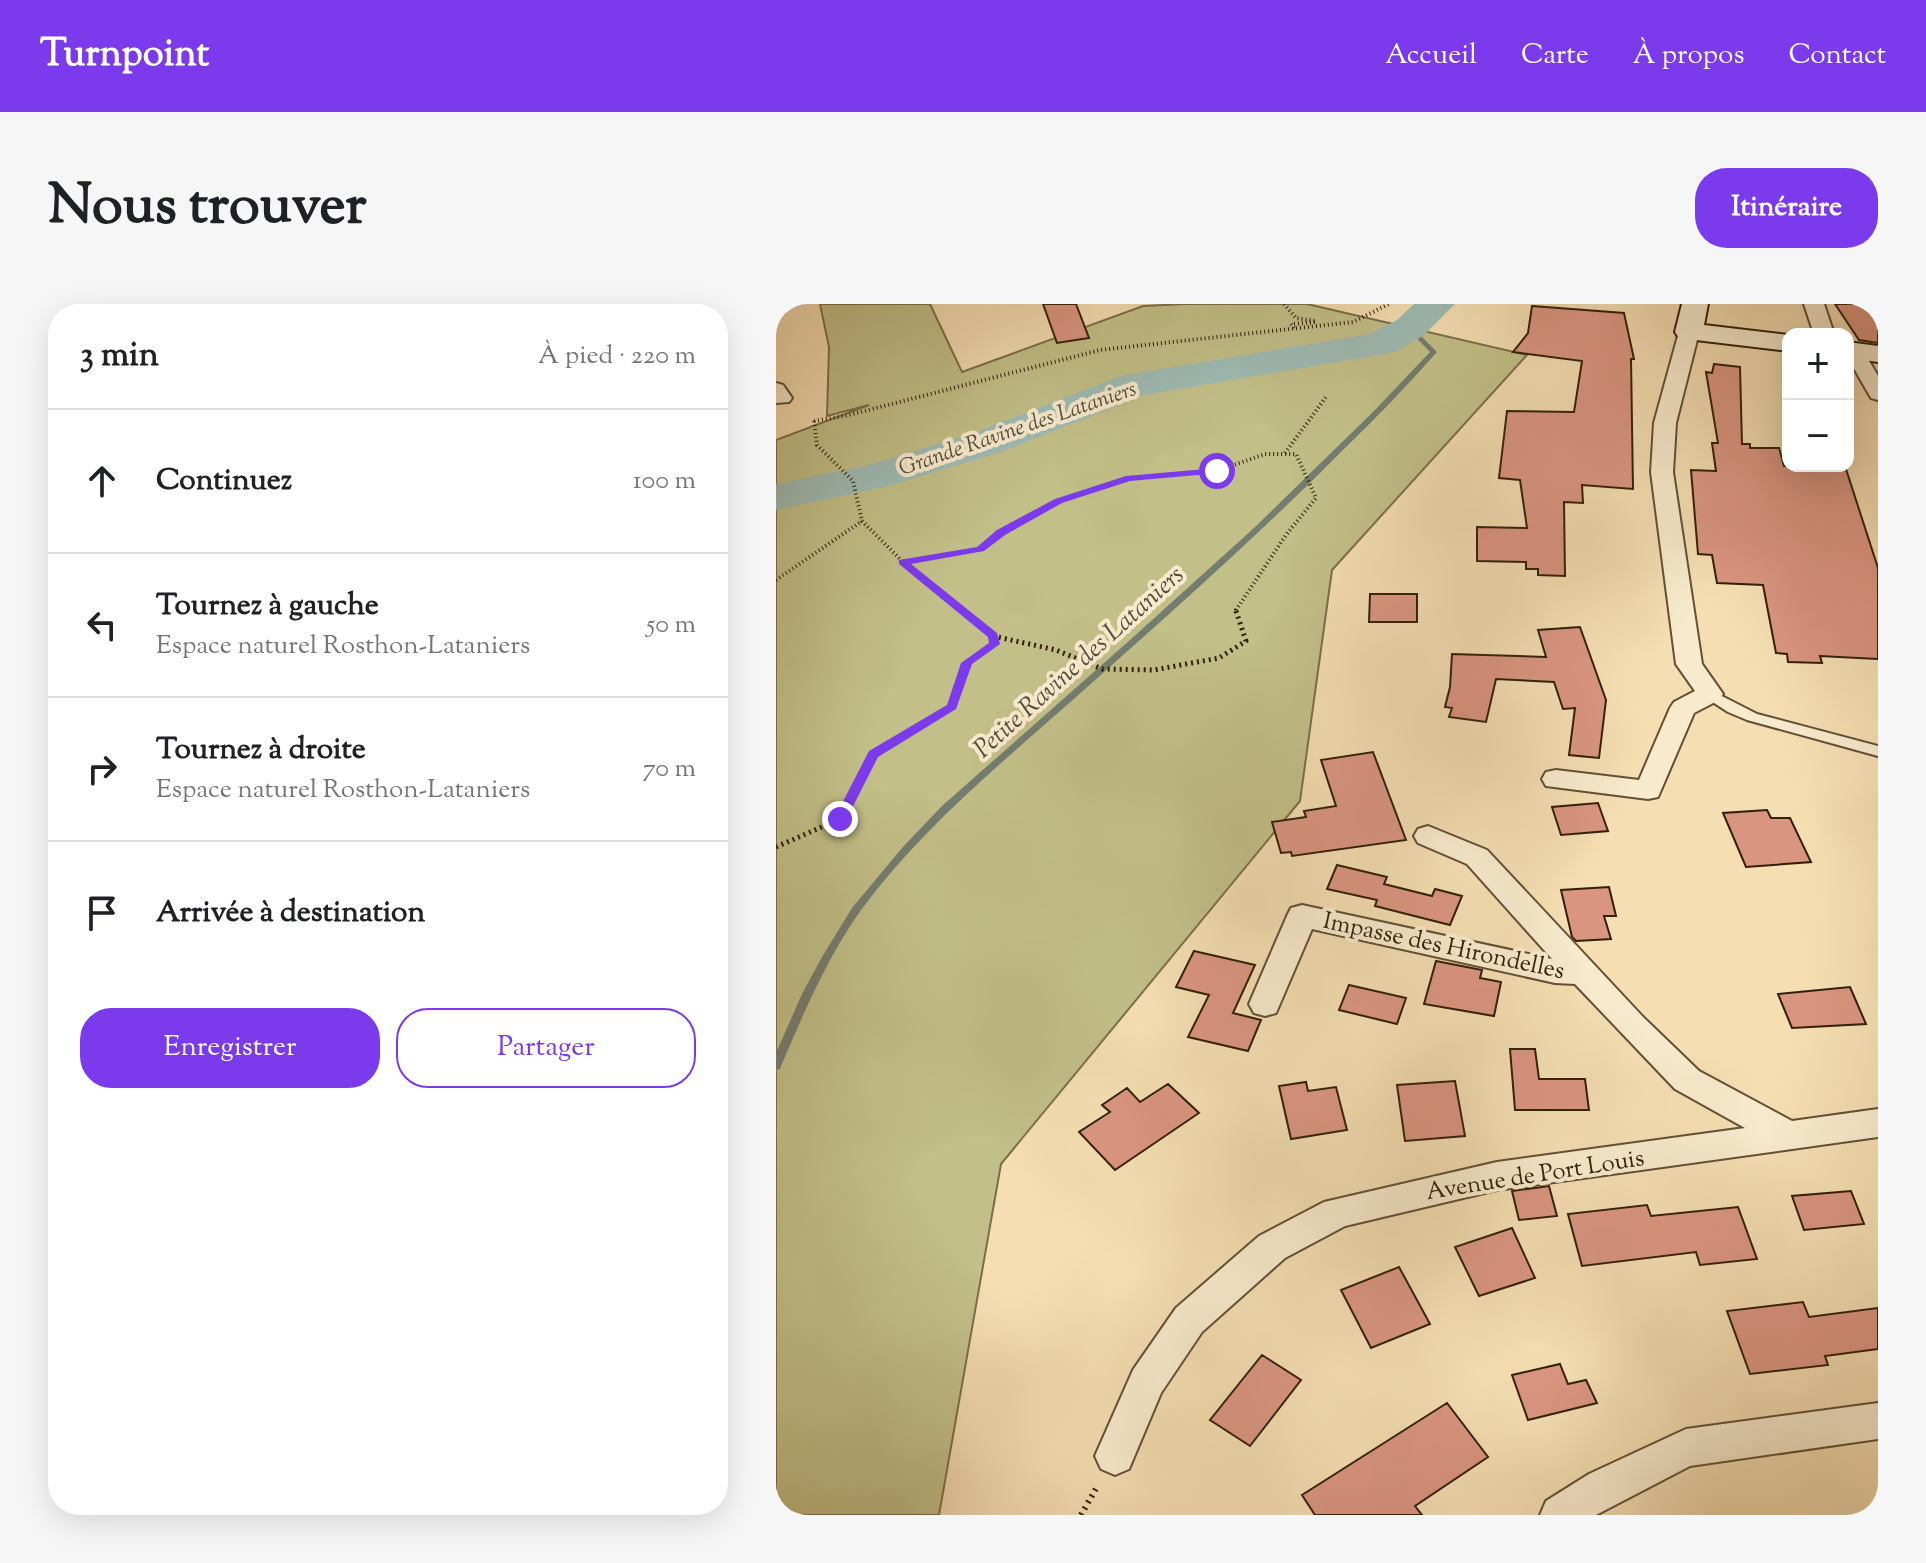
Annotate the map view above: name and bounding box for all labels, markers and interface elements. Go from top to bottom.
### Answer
text: Turnpoint [40,29,209,83]
text: Accueil [1385,36,1477,76]
text: Carte [1521,36,1589,76]
text: À propos [1633,36,1744,76]
text: Contact [1788,36,1886,76]
text: Nous trouver [48,168,367,249]
button: Itinéraire [1695,168,1878,248]
map controls [1782,328,1854,472]
button: + [1782,328,1854,400]
text: 3 min [80,332,159,381]
text: À pied · 220 m [538,338,696,375]
water label: Grande Ravine des Lataniers [895,374,1141,486]
button: − [1782,400,1854,472]
route start [1199,453,1235,489]
icon: ahead [80,459,124,503]
text: Continuez [156,460,292,503]
text: 100 m [633,463,696,500]
water label: Petite Ravine des Lataniers [966,558,1193,768]
text: Tournez à gauche [156,585,379,628]
icon: left [80,603,124,647]
text: 50 m [646,607,696,644]
text: Espace naturel Rosthon-Lataniers [156,628,530,665]
text: Tournez à droite [156,729,366,772]
icon: right [80,747,124,791]
text: 70 m [643,751,696,788]
text: Espace naturel Rosthon-Lataniers [156,772,530,809]
route end [822,801,858,837]
icon: arrive [80,891,124,935]
text: Arrivée à destination [156,892,425,935]
street label: Impasse des Hirondelles [1320,905,1567,989]
button: Enregistrer [80,1008,380,1088]
button: Partager [396,1008,696,1088]
street label: Avenue de Port Louis [1424,1142,1647,1210]

